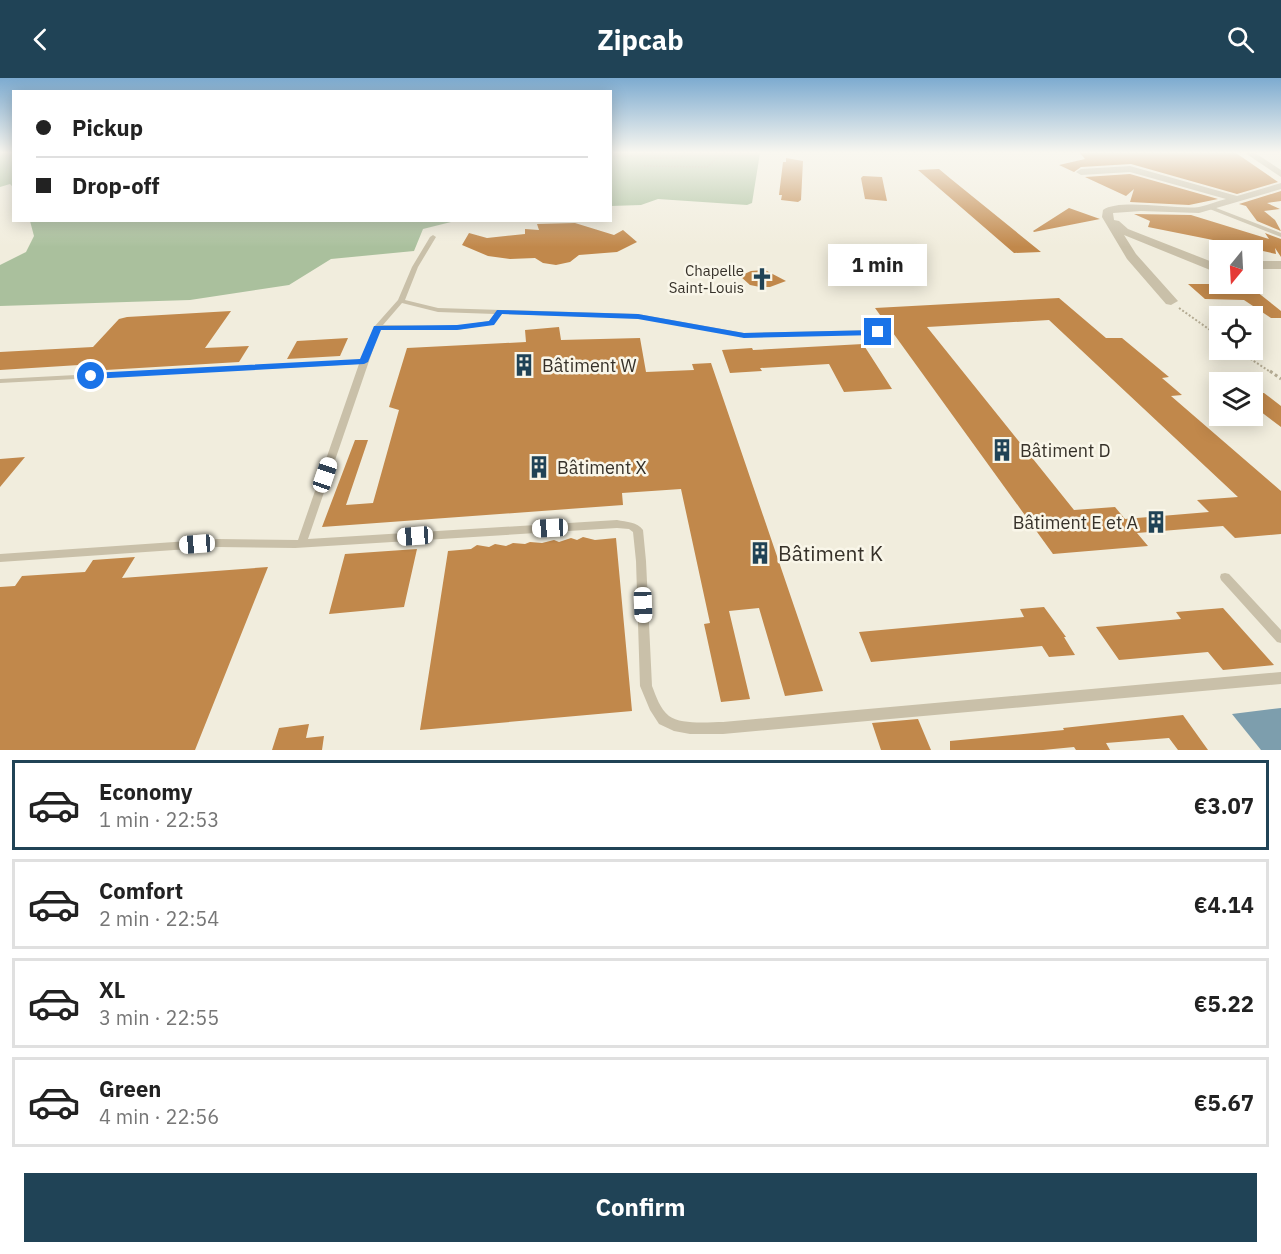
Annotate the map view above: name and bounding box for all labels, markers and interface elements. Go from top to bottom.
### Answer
text: Zipcab [597,22,684,57]
icon: back [24,23,57,56]
icon: search [1224,23,1257,56]
text: Pickup [72,113,143,142]
text: Drop-off [72,171,159,200]
north arrow [1209,240,1263,294]
map controls [1209,240,1263,426]
callout: 1 min [828,245,928,287]
text: 1 min [851,251,904,278]
place label: Chapelle Saint-Louis [669,261,744,297]
church icon: Chapelle Saint-Louis [749,266,775,292]
button: locate [1209,306,1263,360]
route end [864,318,891,345]
building icon: Bâtiment W [511,352,537,378]
place label: Bâtiment W [542,354,637,377]
route start [77,362,104,389]
button: layers [1209,372,1263,426]
building icon: Bâtiment D [989,437,1015,463]
place label: Bâtiment D [1020,439,1111,462]
building icon: Bâtiment X [526,454,552,480]
car [311,455,339,495]
place label: Bâtiment X [557,456,647,479]
building icon: Bâtiment E et A [1143,509,1169,535]
place label: Bâtiment E et A [1013,511,1138,534]
car [532,518,568,538]
car [396,526,434,546]
car [178,534,216,554]
place label: Bâtiment K [778,539,883,567]
building icon: Bâtiment K [747,540,773,566]
car [633,587,653,623]
text: Economy [99,777,193,806]
icon: car [27,778,81,832]
text: €3.07 [1194,791,1254,820]
text: 1 min · 22:53 [99,806,219,833]
text: Comfort [99,876,183,905]
icon: car [27,877,81,931]
text: €4.14 [1194,890,1254,919]
text: 2 min · 22:54 [99,905,219,932]
text: XL [99,975,125,1004]
icon: car [27,976,81,1030]
text: €5.22 [1194,989,1254,1018]
text: 3 min · 22:55 [99,1004,219,1031]
text: Green [99,1074,161,1103]
icon: car [27,1075,81,1129]
text: €5.67 [1194,1088,1254,1117]
text: 4 min · 22:56 [99,1103,219,1130]
button: Confirm [24,1173,1257,1242]

